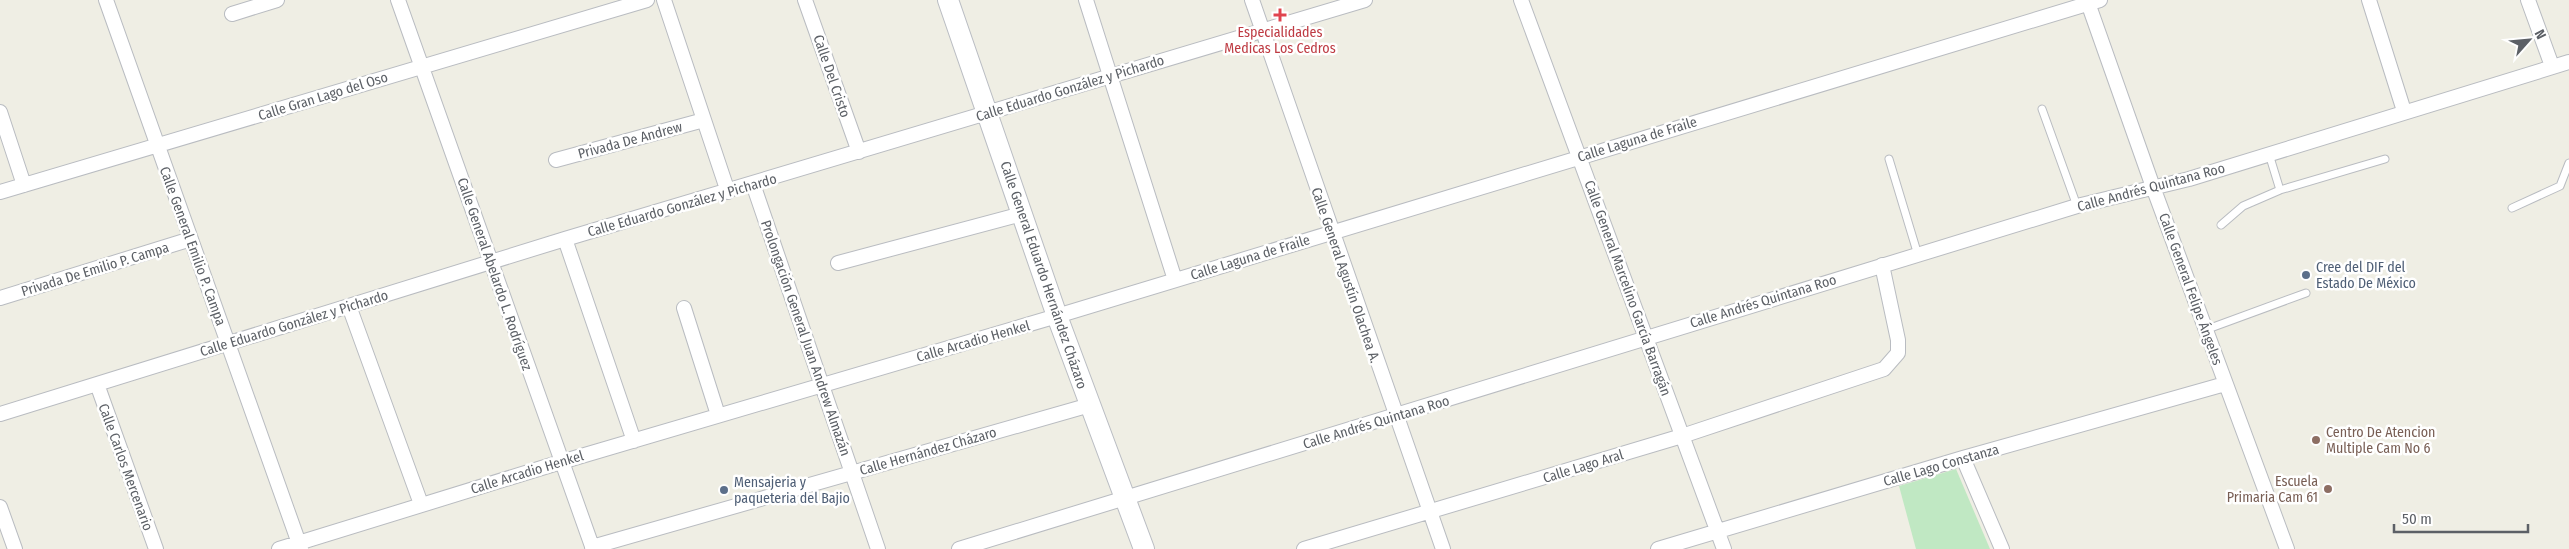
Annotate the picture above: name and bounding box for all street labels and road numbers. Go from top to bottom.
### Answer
street label: Calle Del Cristo [809,33,854,120]
street label: Calle Eduardo González y Pichardo [974,52,1166,125]
street label: Calle Gran Lago del Oso [256,69,390,124]
street label: Calle Laguna de Fraile [1575,113,1699,166]
street label: Privada De Andrew [576,118,684,163]
street label: Calle General Eduardo Hernández Cházaro [996,159,1091,391]
street label: Calle Andrés Quintana Roo [2075,160,2227,215]
street label: Calle General Emilio P. Campa [156,164,229,328]
street label: Calle Eduardo González y Pichardo [586,170,779,241]
street label: Calle General Abelardo L. Rodríguez [453,176,536,373]
street label: Calle General Marcelino García Barragán [1581,178,1675,398]
street label: Calle General Agustín Olachea A. [1307,185,1384,365]
street label: Calle General Felipe Ángeles [2155,210,2227,368]
street label: Prolongación General Juan Andrew Almazán [757,218,854,458]
street label: Calle Laguna de Fraile [1188,231,1312,284]
street label: Privada De Emilio P. Campa [19,239,171,300]
street label: Calle Andrés Quintana Roo [1688,271,1838,332]
street label: Calle Eduardo González y Pichardo [198,287,390,360]
street label: Calle Arcadio Henkel [914,317,1032,366]
street label: Calle Andrés Quintana Roo [1301,392,1451,453]
street label: Calle Carlos Mercenario [95,401,156,533]
street label: Calle Hernández Cházaro [858,424,999,479]
street label: Calle Lago Constanza [1881,441,2001,490]
street label: Calle Lago Aral [1541,446,1626,487]
street label: Calle Arcadio Henkel [469,447,586,498]

